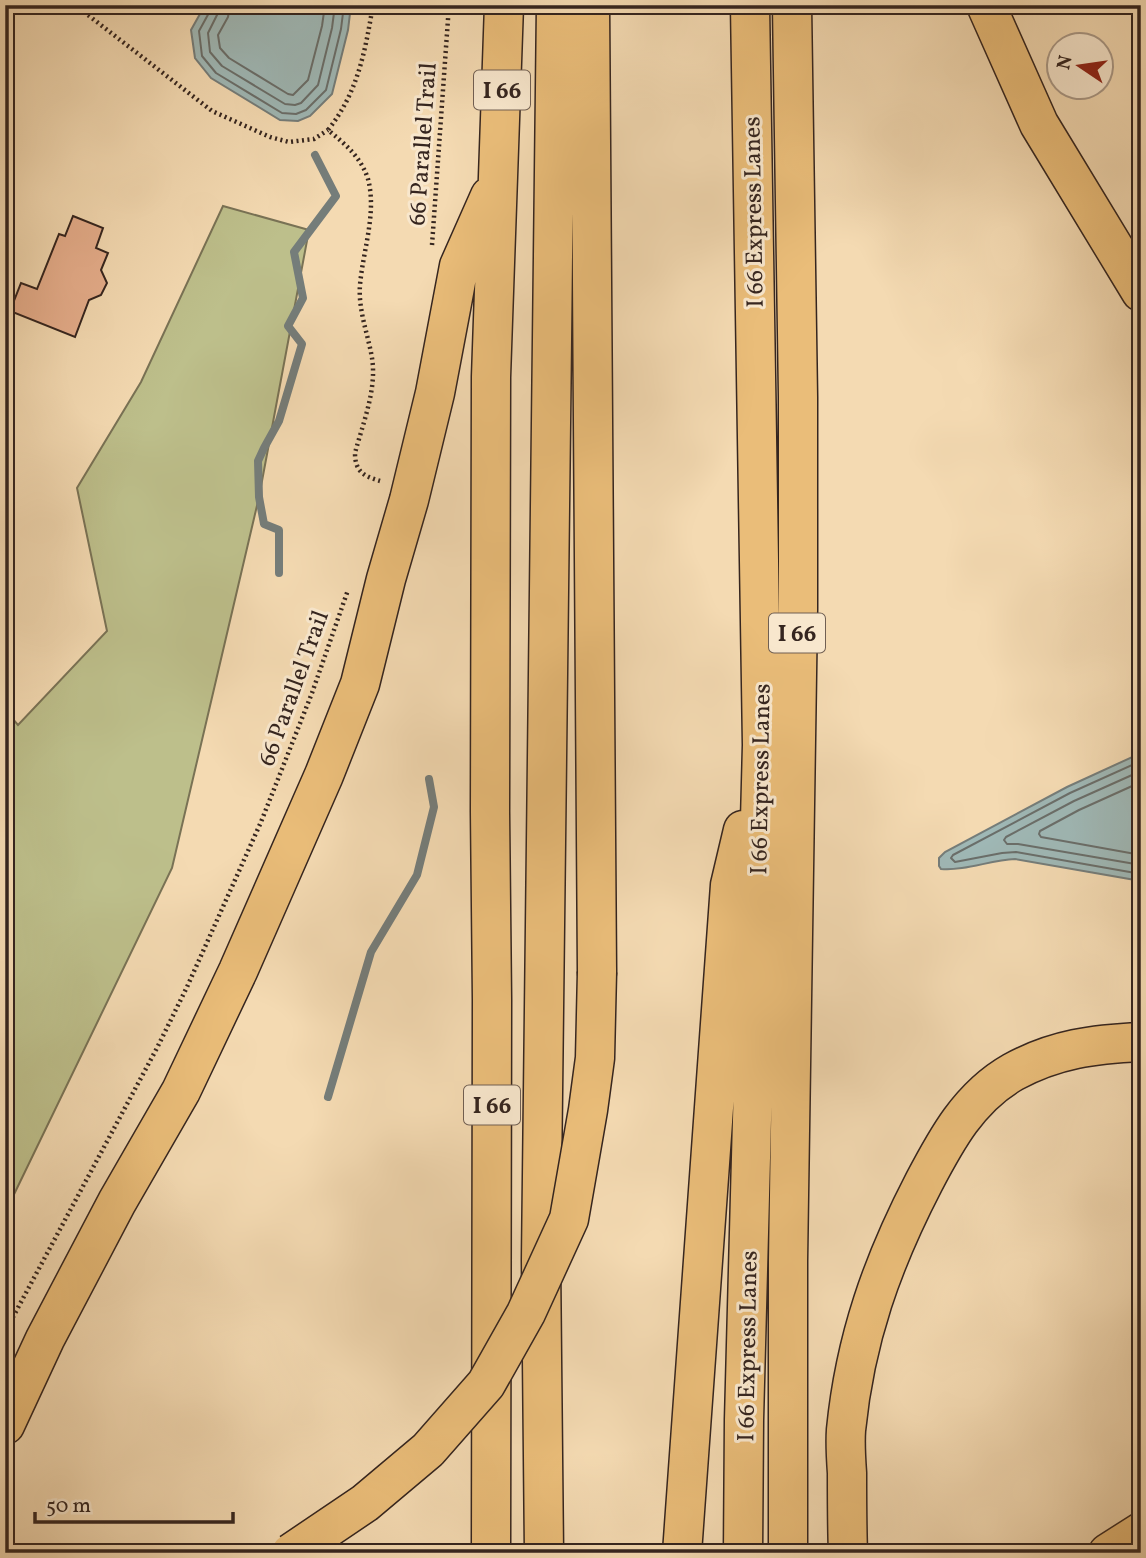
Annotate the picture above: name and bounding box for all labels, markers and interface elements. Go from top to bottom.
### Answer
north arrow [1044,32,1114,102]
text: N [1051,53,1080,72]
street label: 66 Parallel Trail [401,61,447,227]
road number: I 66 [474,71,530,110]
street label: I 66 Express Lanes [736,116,774,308]
street label: 66 Parallel Trail [251,606,339,771]
road number: I 66 [769,614,825,652]
street label: I 66 Express Lanes [743,683,781,875]
road number: I 66 [464,1086,520,1124]
street label: I 66 Express Lanes [730,1250,768,1442]
scale bar [35,1481,233,1525]
text: 50 m [46,1492,91,1521]

